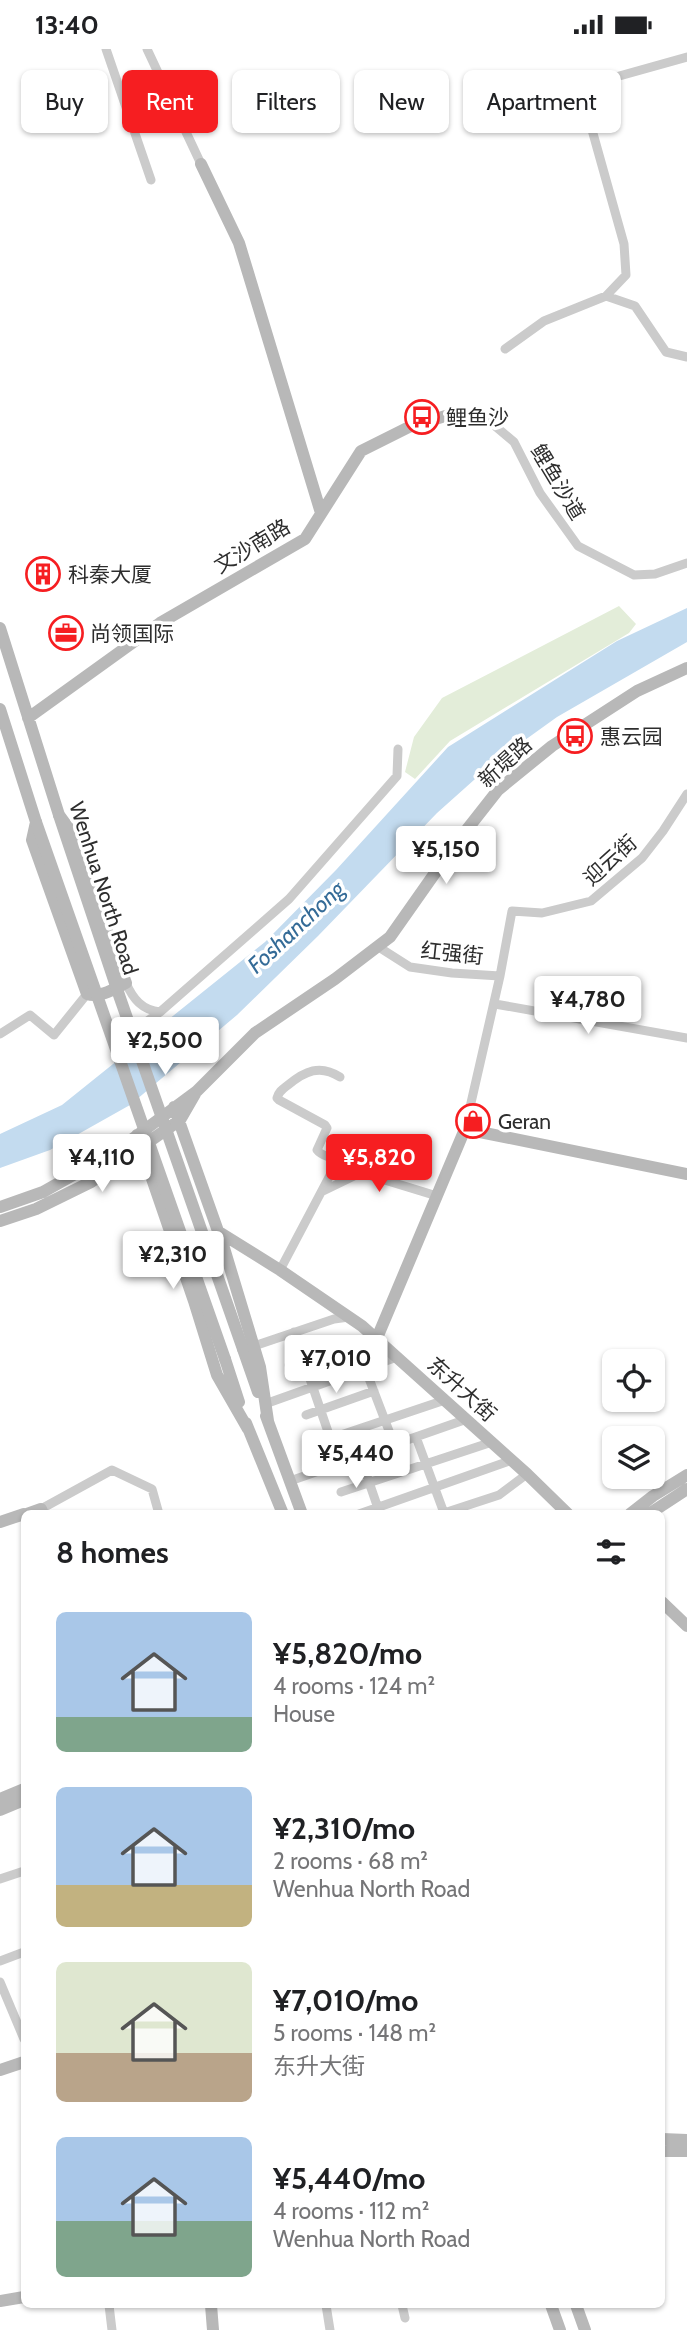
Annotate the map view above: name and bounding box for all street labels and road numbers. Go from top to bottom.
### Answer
street label: 鲤鱼沙道 [526,440,590,524]
street label: 文沙南路 [210,514,294,578]
street label: 新堤路 [473,732,537,792]
street label: Wenhua North Road [64,798,144,978]
street label: 迎云街 [578,830,642,890]
street label: 红强街 [419,937,485,969]
street label: 东升大街 [422,1352,502,1426]

